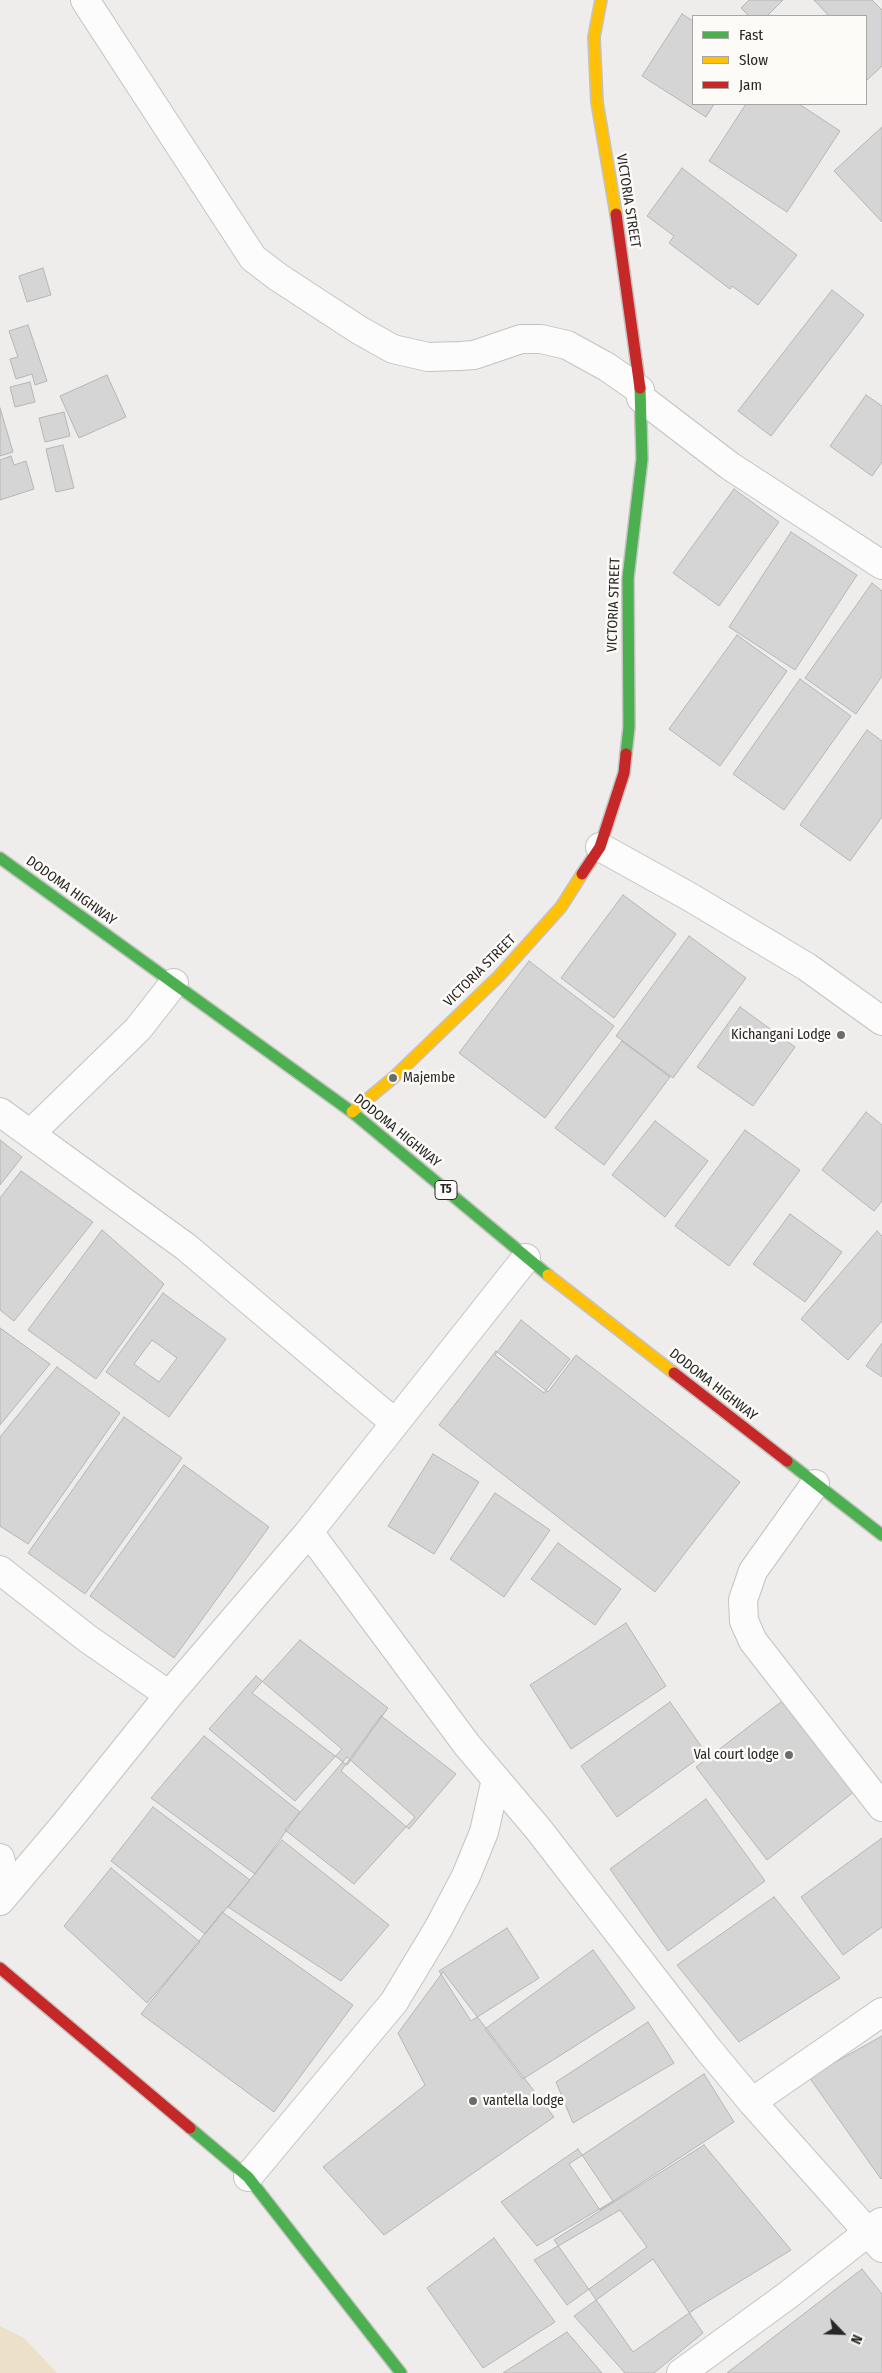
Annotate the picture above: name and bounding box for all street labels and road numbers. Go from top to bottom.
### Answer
street label: VICTORIA STREET [612,153,644,249]
street label: VICTORIA STREET [604,557,624,653]
street label: DODOMA HIGHWAY [23,853,119,929]
street label: VICTORIA STREET [441,932,519,1010]
street label: DODOMA HIGHWAY [350,1091,444,1171]
road number: T5 [435,1180,457,1200]
street label: DODOMA HIGHWAY [666,1345,760,1425]

